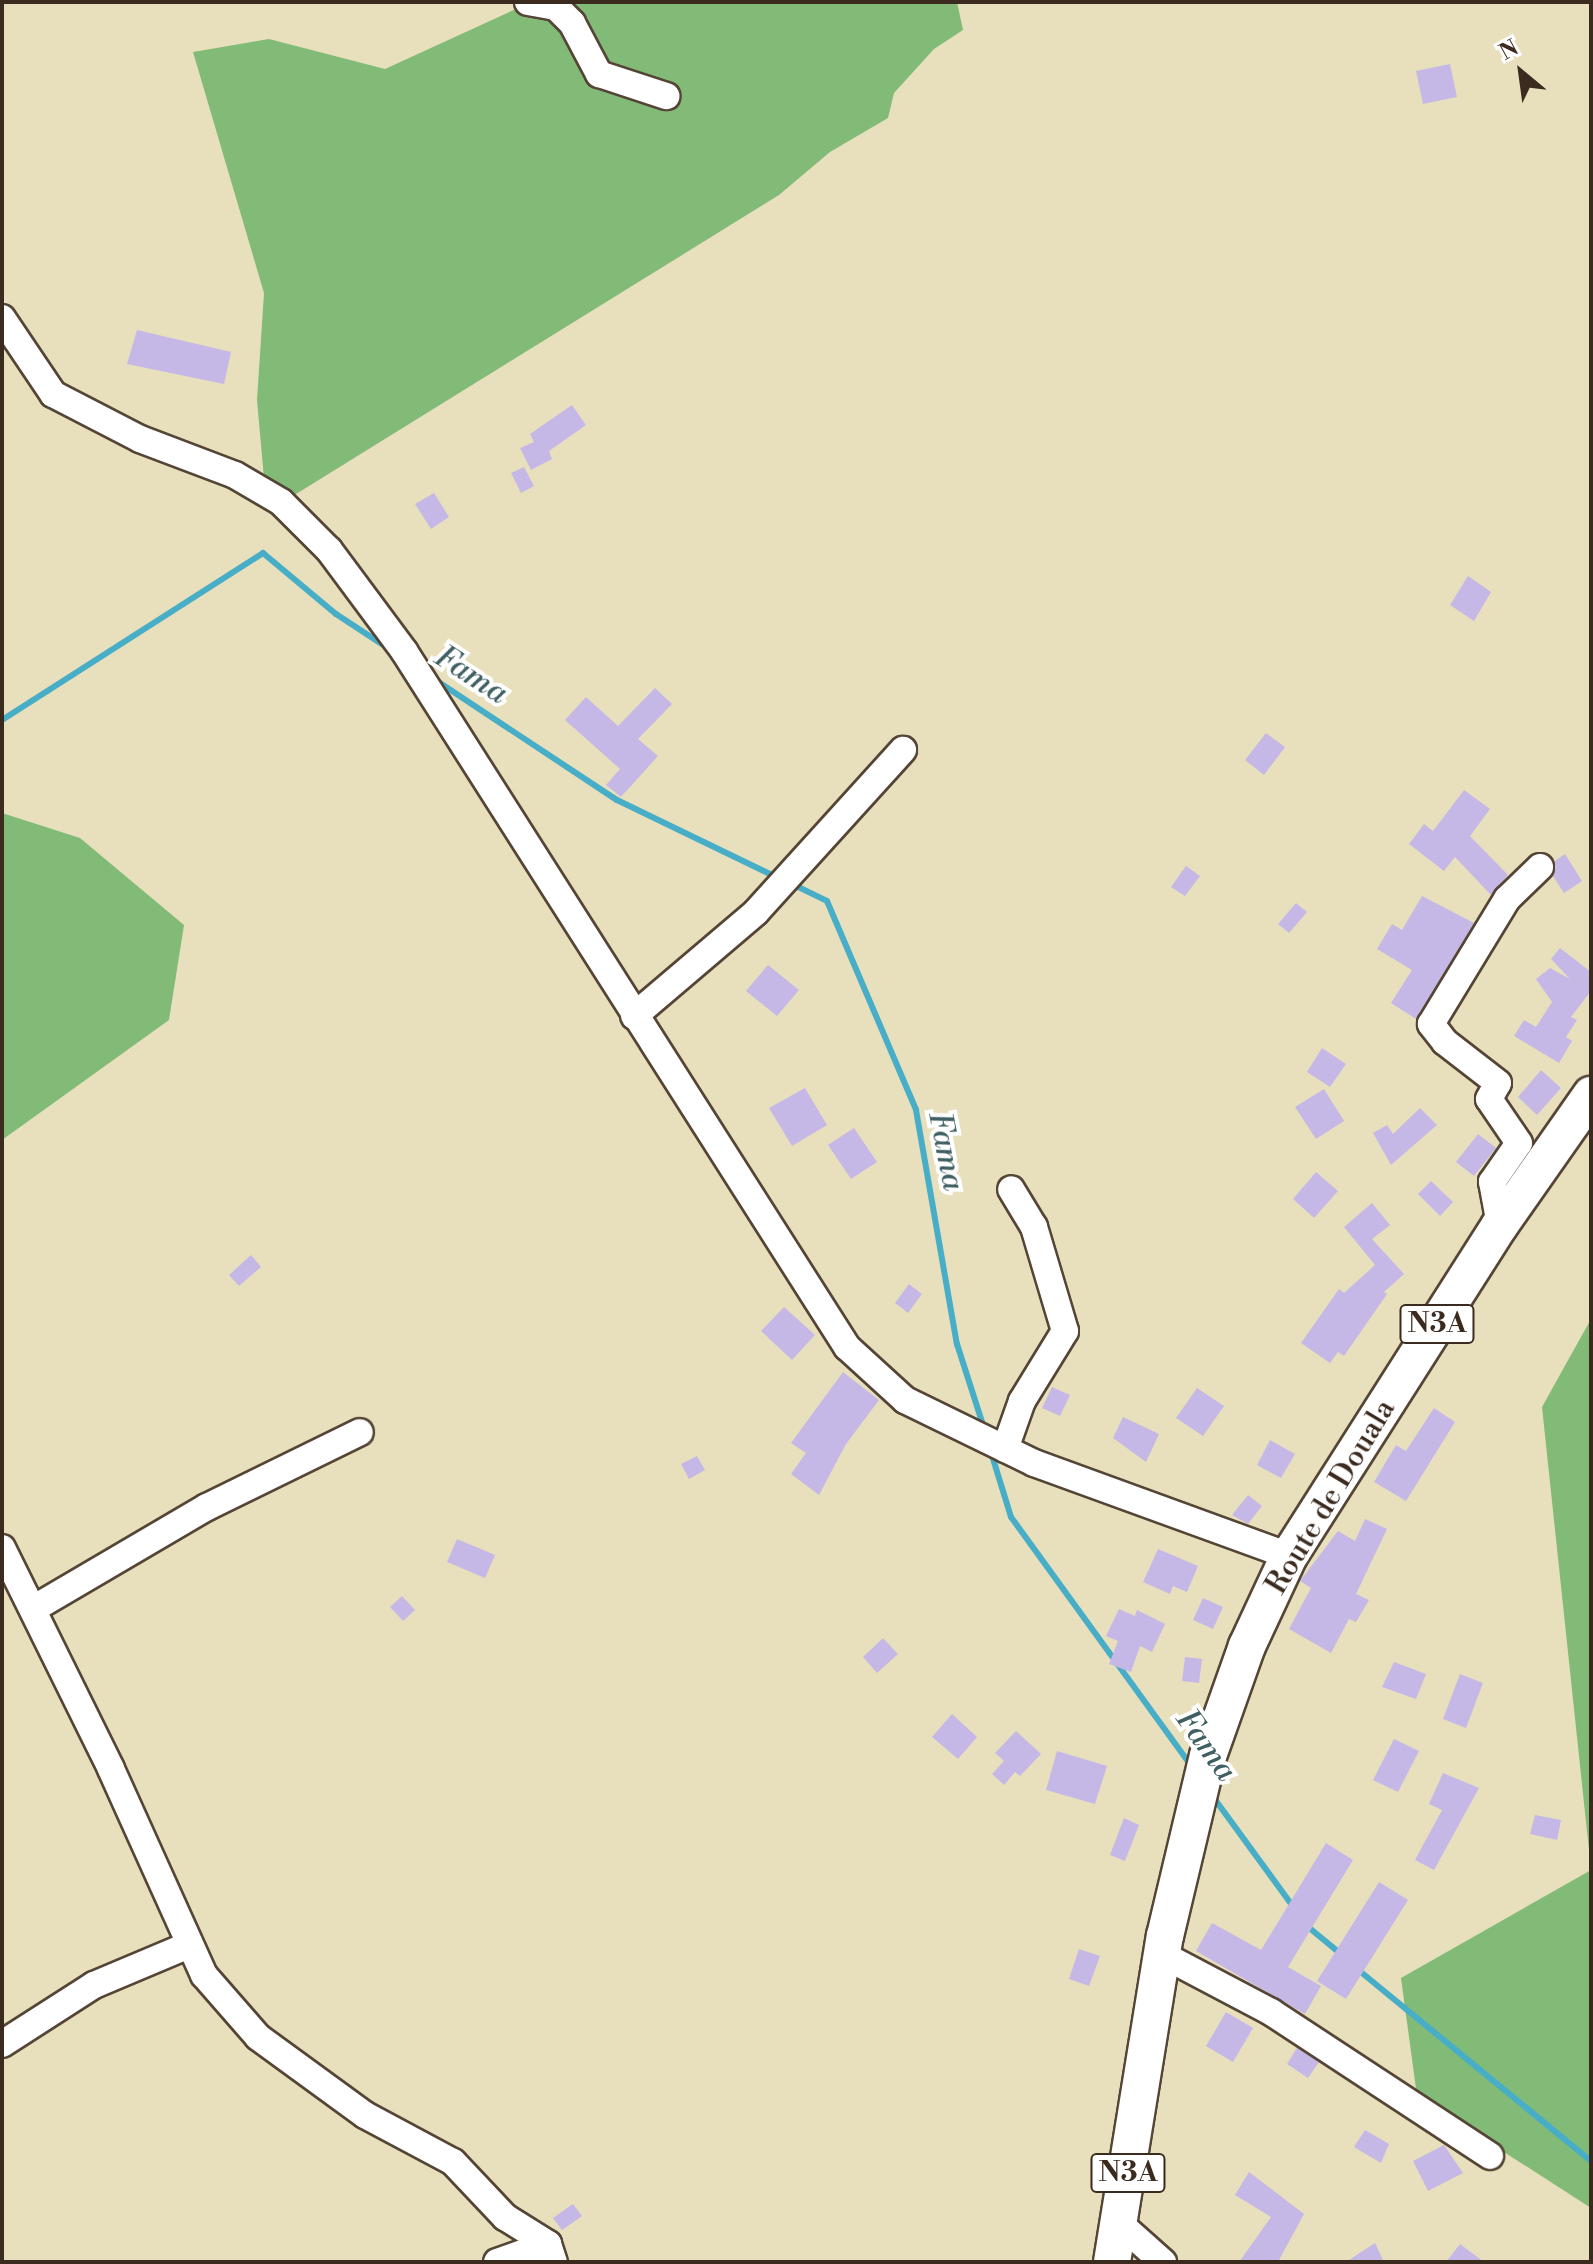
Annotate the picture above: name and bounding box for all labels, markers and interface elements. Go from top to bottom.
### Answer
north arrow [1481,32,1561,112]
text: N [1495,35,1523,67]
water label: Fama [427,637,515,713]
water label: Fama [920,1108,972,1194]
road number: N3A [1399,1300,1475,1348]
street label: Route de Douala [1259,1393,1403,1601]
water label: Fama [1167,1702,1245,1788]
road number: N3A [1090,2149,1166,2197]

